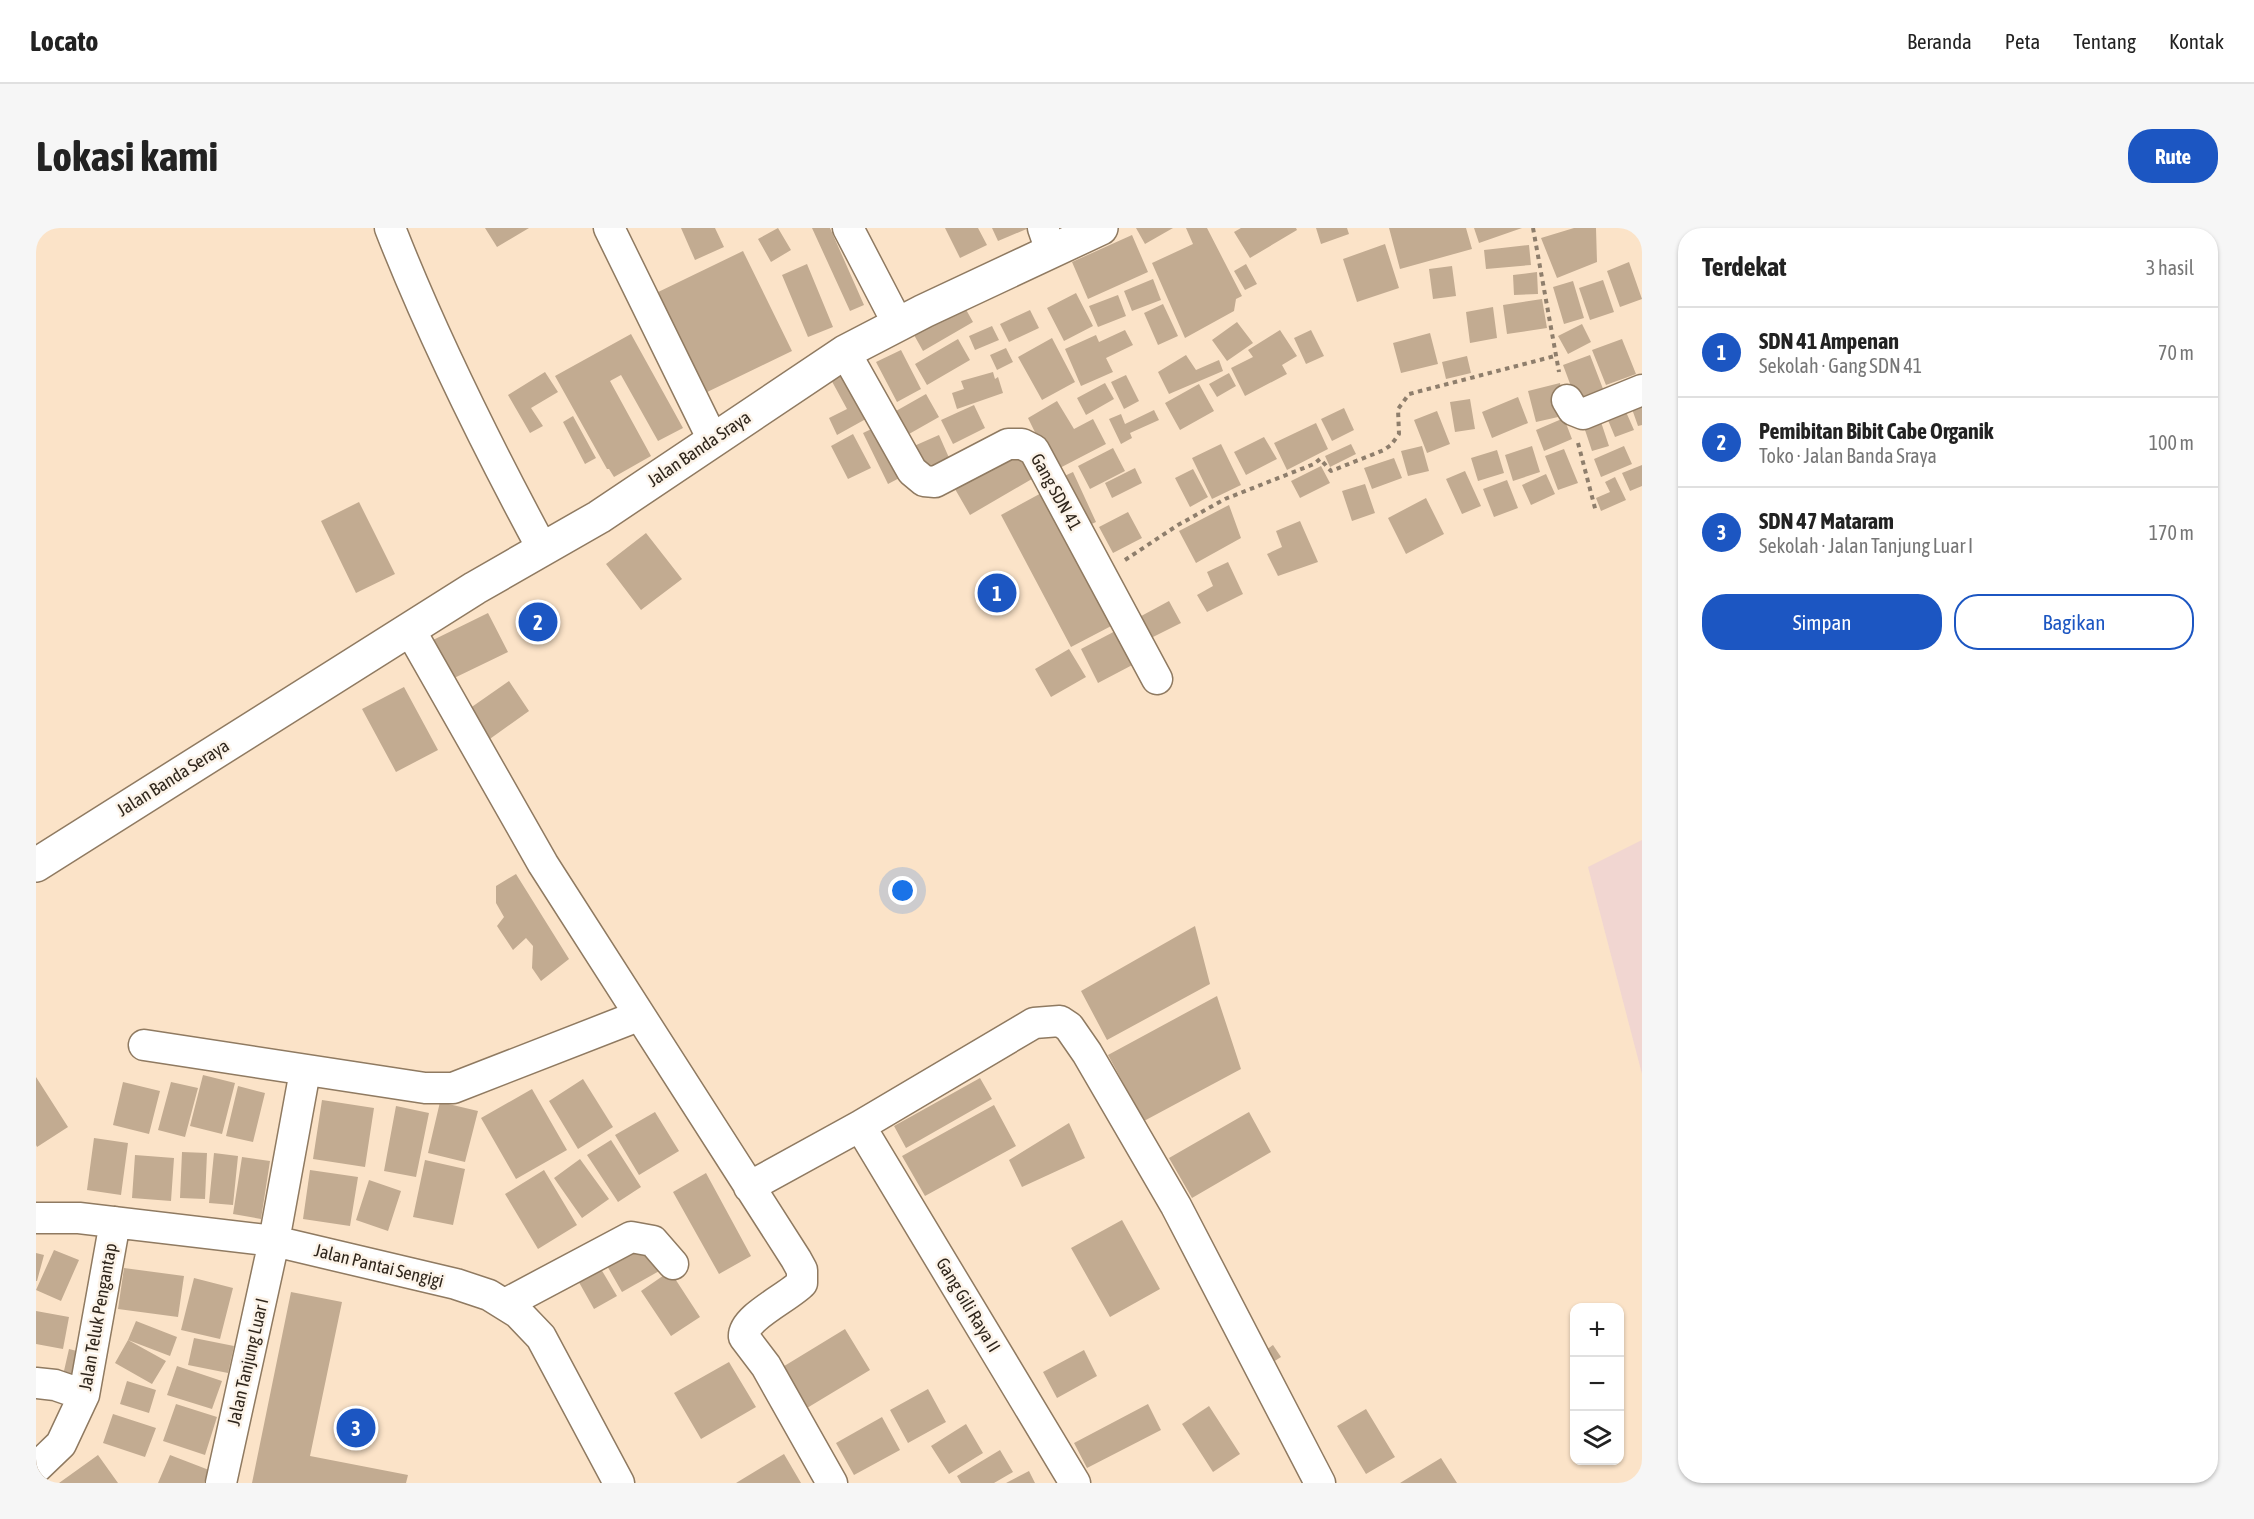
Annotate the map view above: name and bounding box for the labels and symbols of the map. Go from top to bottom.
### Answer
street label: Jalan Banda Sraya [643,406,754,491]
street label: Gang SDN 41 [1027,450,1086,534]
pin: 1 [978,570,1016,616]
pin: 2 [518,600,558,644]
street label: Jalan Banda Seraya [113,735,233,820]
your location [888,876,917,905]
street label: Jalan Pantai Sengigi [312,1239,446,1292]
street label: Jalan Teluk Pengantap [74,1242,121,1392]
street label: Gang Gili Raya II [932,1254,1005,1356]
street label: Jalan Tanjung Luar I [223,1296,272,1428]
pin: 3 [336,1406,376,1450]

